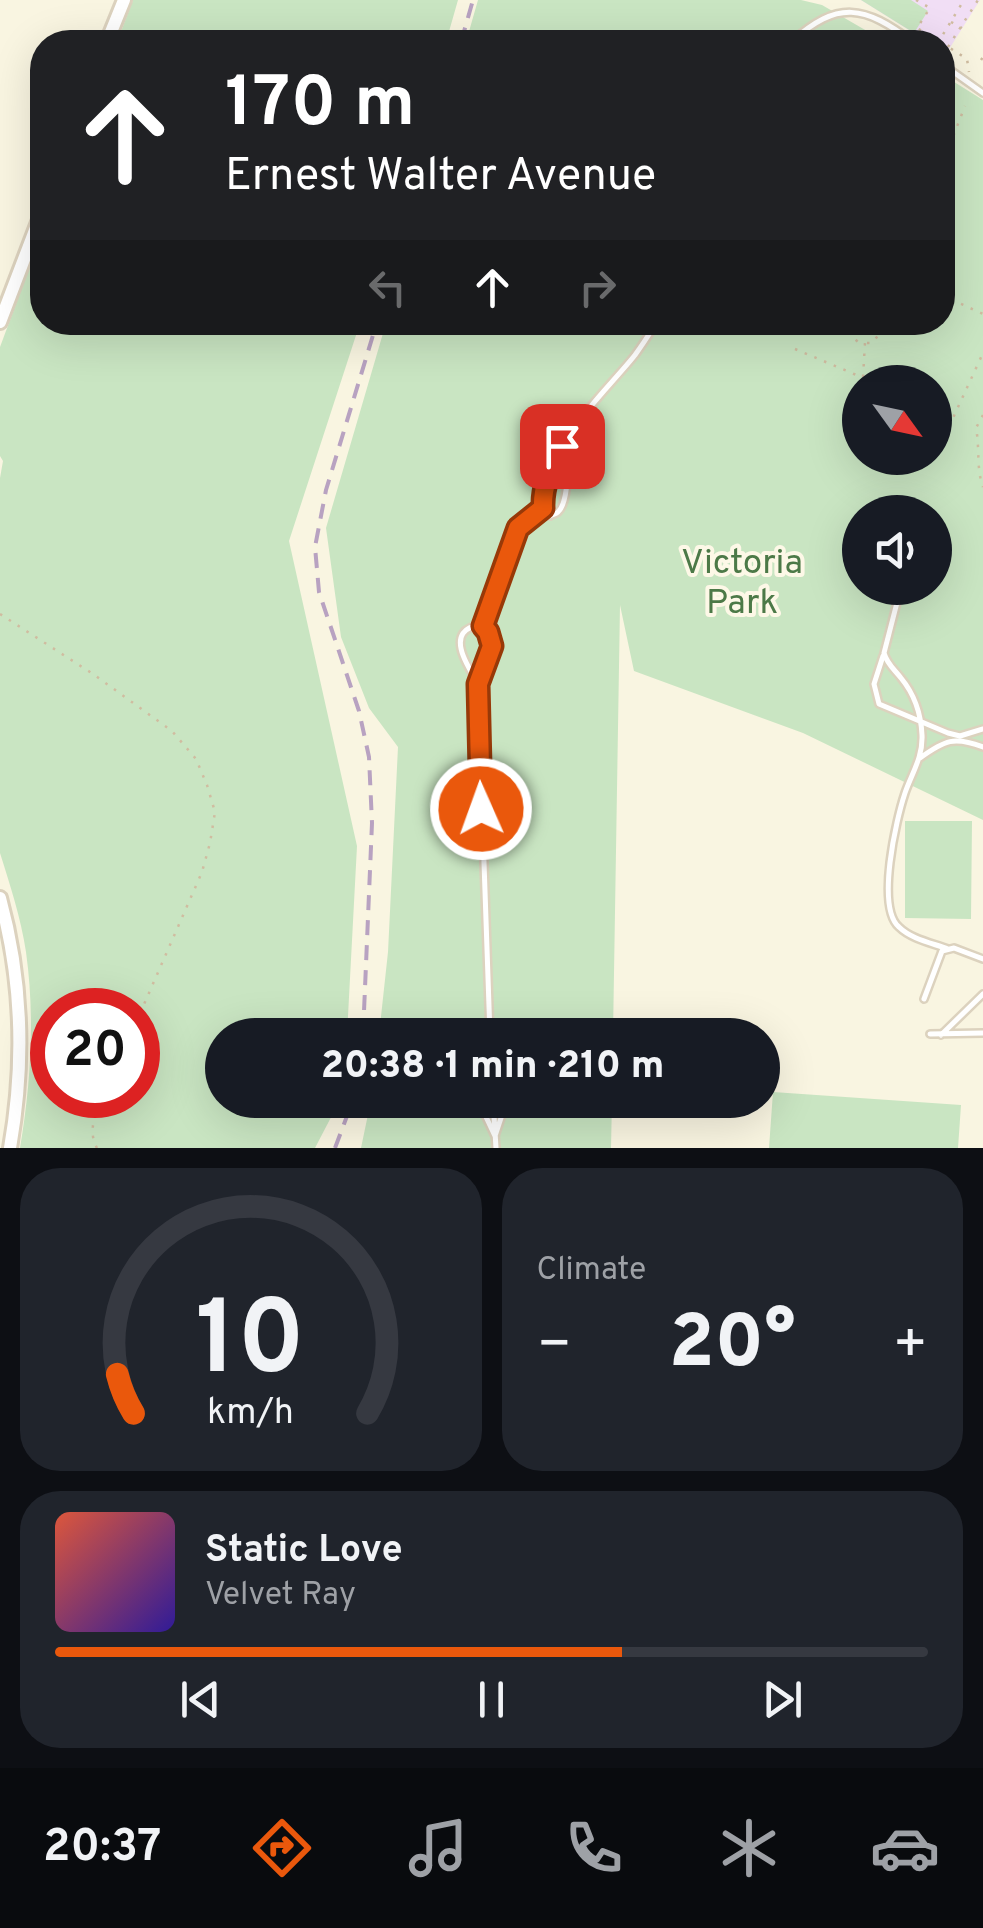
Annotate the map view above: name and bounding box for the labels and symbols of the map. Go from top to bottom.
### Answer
north arrow [842,365,952,475]
pin [520,404,605,489]
park label: Victoria Park [681,542,803,626]
position arrow [429,757,533,861]
speed limit sign: 20 [30,988,160,1118]

